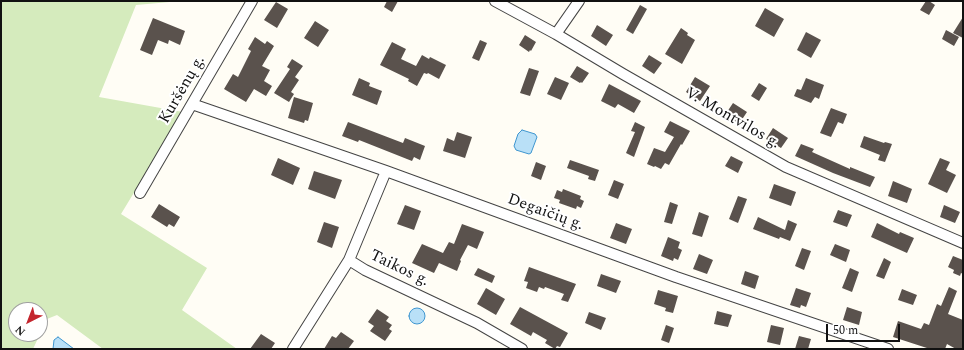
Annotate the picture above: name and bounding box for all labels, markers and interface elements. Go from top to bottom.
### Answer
street label: Kuršėnų g. [156,53,210,127]
street label: V. Montvilos g. [681,84,783,154]
street label: Degaičių g. [504,190,586,236]
street label: Taikos g. [366,247,432,291]
north arrow [8,302,48,342]
scale bar [828,316,902,342]
text: N [11,321,29,340]
text: 50 m [833,321,858,340]

